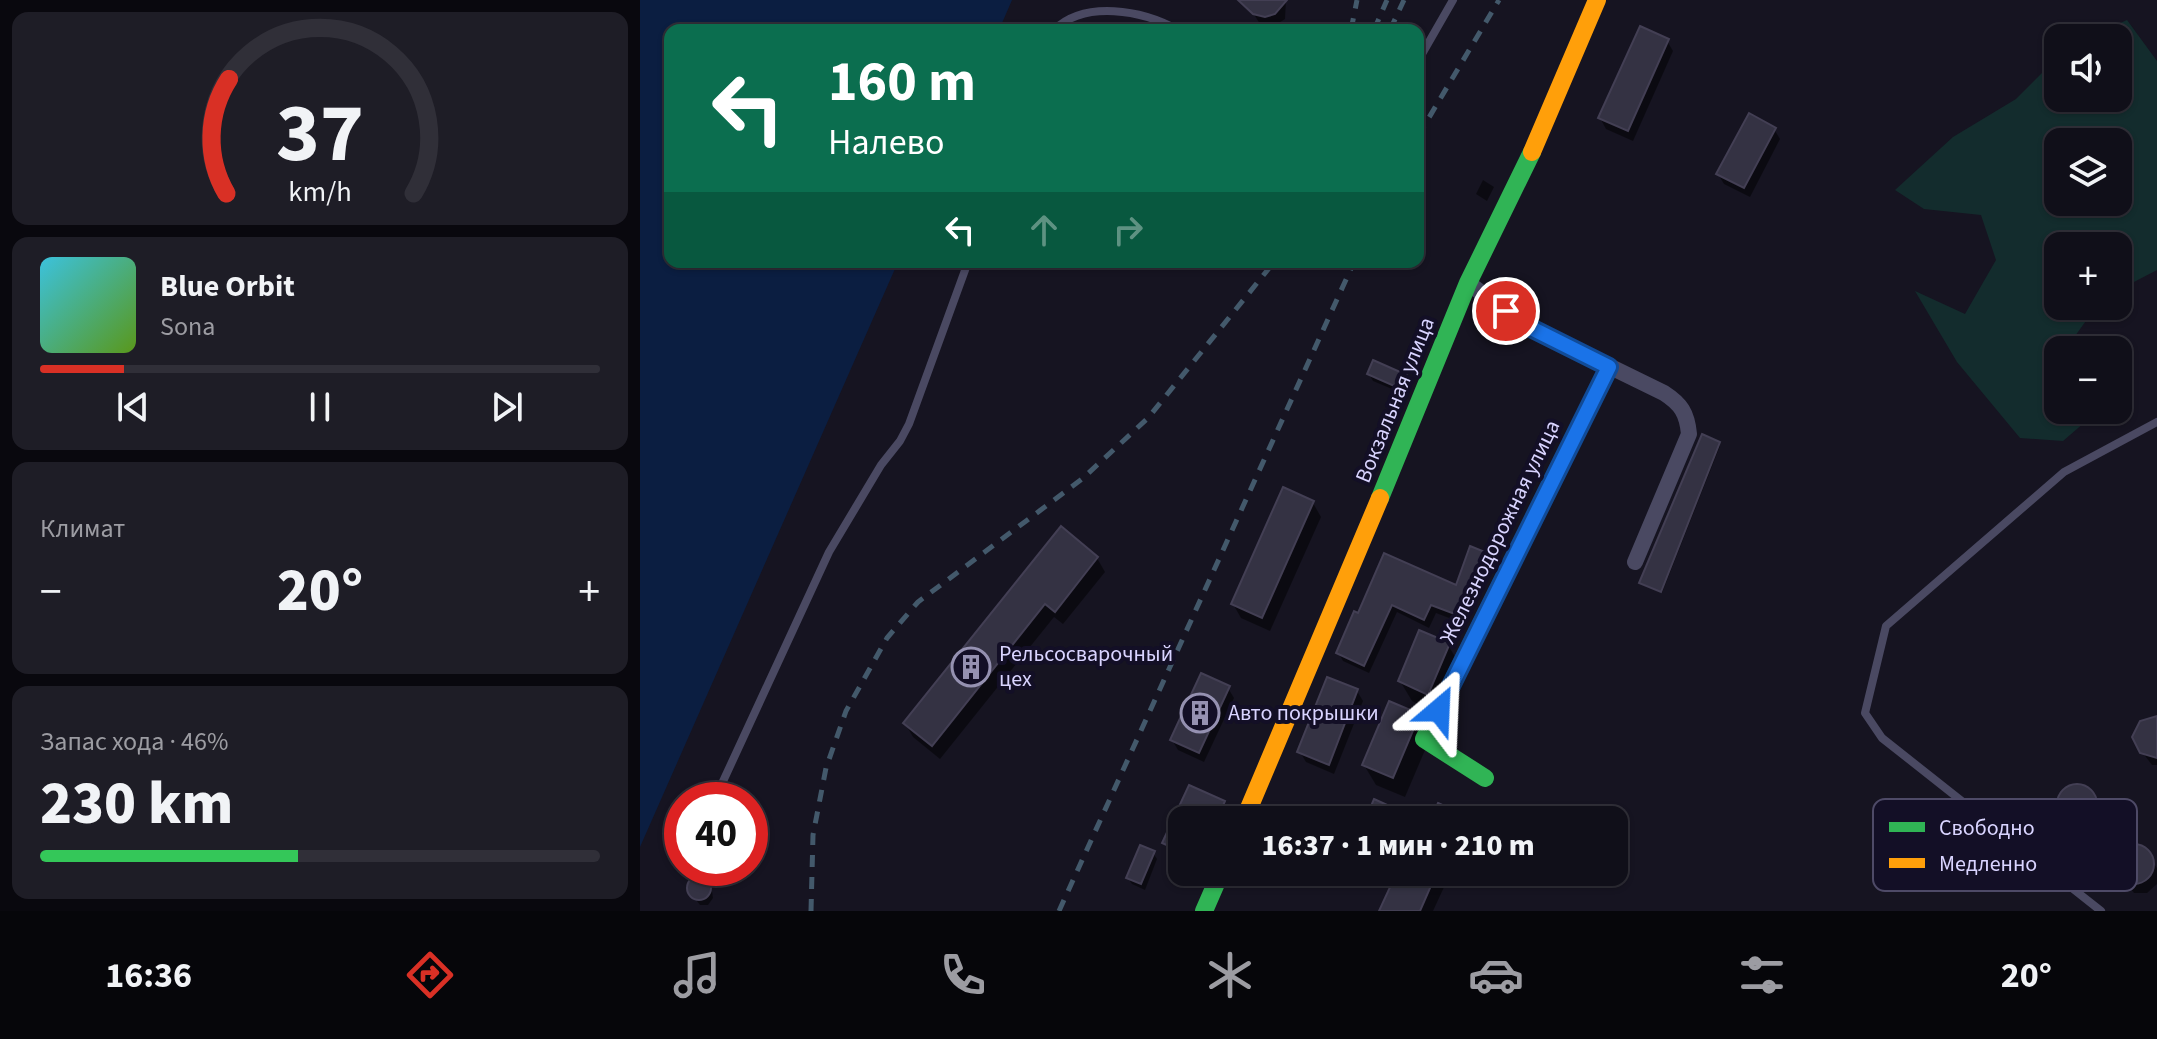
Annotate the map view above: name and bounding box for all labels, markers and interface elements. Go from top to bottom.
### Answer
map controls [2044,24,2132,424]
button: sound [2044,24,2132,112]
text: 160 m [828,43,976,122]
icon: left [696,56,800,160]
text: 37 [276,75,364,193]
text: Налево [828,117,944,168]
button: layers [2044,128,2132,216]
text: km/h [288,173,352,213]
icon: left [938,208,982,252]
icon: ahead [1022,208,1066,252]
icon: right [1106,208,1150,252]
button: + [2044,232,2132,320]
text: Blue Orbit [160,265,295,308]
pin [1472,277,1540,345]
icon: arrive [1484,289,1528,333]
text: Sona [160,308,215,345]
street label: Вокзальная улица [1347,312,1443,488]
button: − [2044,336,2132,424]
icon: previous [111,385,155,429]
icon: pause [298,385,342,429]
icon: next [485,385,529,429]
street label: Железнодорожная улица [1432,415,1568,649]
text: Климат [40,510,125,547]
text: 20° [277,549,363,634]
text: − [40,561,62,624]
text: + [578,561,600,624]
place label: Рельсосварочный цех [999,638,1173,695]
building icon: Рельсосварочный цех [950,646,992,688]
position arrow [1397,668,1481,752]
building icon: Авто покрышки [1179,692,1221,734]
place label: Авто покрышки [1228,697,1379,729]
text: Запас хода · 46% [40,723,228,760]
text: 230 km [40,762,233,847]
speed limit sign: 40 [664,782,768,886]
legend [1873,799,2137,891]
text: Свободно [1939,812,2035,844]
text: 16:37 · 1 мин · 210 m [1261,824,1535,867]
text: Медленно [1939,848,2037,880]
icon: directions [402,947,458,1003]
icon: music [669,947,725,1003]
icon: phone [935,947,991,1003]
icon: climate [1202,947,1258,1003]
icon: car [1468,947,1524,1003]
icon: filters [1734,947,1790,1003]
text: 16:36 [105,950,192,1001]
text: 20° [2001,950,2052,1001]

